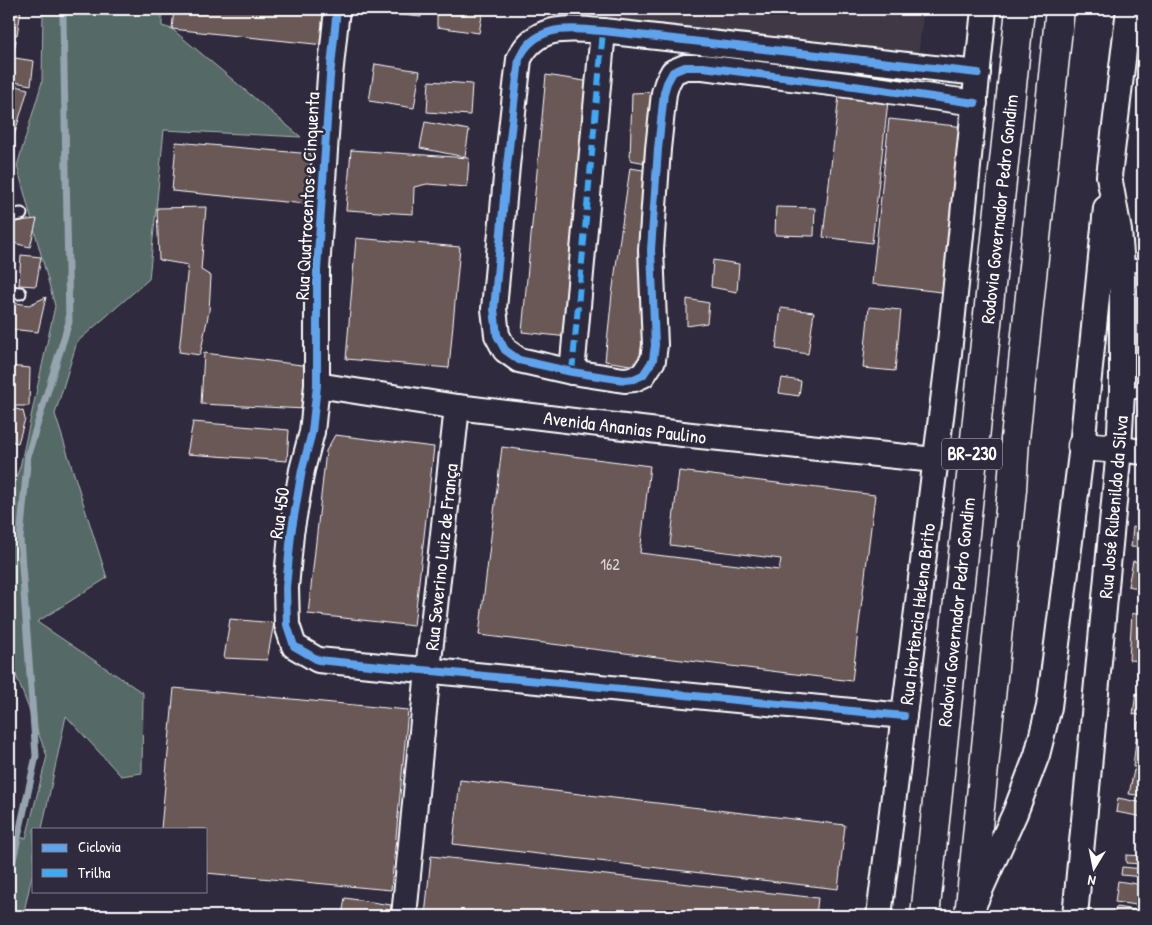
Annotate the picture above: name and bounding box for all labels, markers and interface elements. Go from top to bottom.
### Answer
street label: Rua Quatrocentos e Cinquenta [289,91,325,301]
street label: Rodovia Governador Pedro Gondim [974,93,1024,325]
street label: Avenida Ananias Paulino [542,404,708,450]
street label: Rua José Rubenildo da Silva [1092,414,1134,599]
road number: BR-230 [942,438,1002,469]
street label: Rua Severino Luiz de França [418,462,464,652]
street label: Rua 450 [263,486,295,540]
street label: Rodovia Governador Pedro Gondim [931,496,981,728]
street label: Rua Hortência Helena Brito [893,521,941,706]
house number: 162 [600,553,620,575]
legend [32,828,208,892]
text: Ciclovia [78,836,121,857]
north arrow [1070,842,1120,892]
text: Trilha [78,862,110,883]
text: N [1086,871,1097,891]

